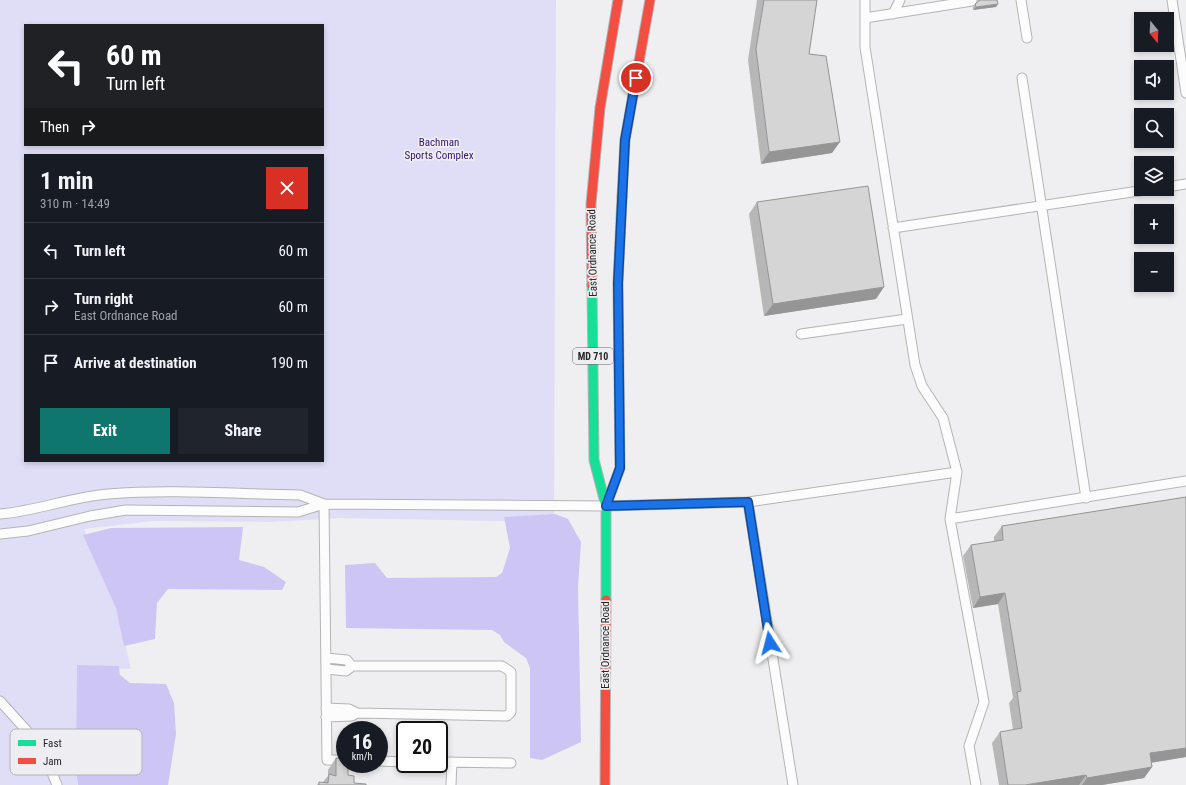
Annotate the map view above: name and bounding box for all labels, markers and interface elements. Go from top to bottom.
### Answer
north arrow [1134,12,1174,52]
map controls [1134,12,1174,292]
text: 60 m [106,39,162,72]
icon: left [40,40,92,92]
button: sound [1134,60,1174,100]
pin [619,61,653,95]
icon: arrive [625,67,647,89]
text: Turn left [106,73,165,94]
button: search [1134,108,1174,148]
icon: right [77,116,99,138]
text: Then [40,118,69,136]
park label: Bachman Sports Complex [404,136,474,162]
button: layers [1134,156,1174,196]
text: 1 min [40,167,93,195]
button: close [266,167,308,209]
text: 310 m · 14:49 [40,196,110,211]
button: + [1134,204,1174,244]
street label: East Ordnance Road [585,209,600,297]
icon: left [40,240,62,262]
text: Turn left [74,242,125,260]
text: 60 m [278,242,308,260]
button: − [1134,252,1174,292]
text: Turn right [74,290,133,308]
icon: right [40,296,62,318]
text: 60 m [278,298,308,316]
text: East Ordnance Road [74,308,178,323]
road number: MD 710 [573,348,613,364]
icon: arrive [40,352,62,374]
text: Arrive at destination [74,354,197,372]
text: 190 m [271,354,308,372]
button: Exit [40,408,170,454]
button: Share [178,408,308,454]
street label: East Ordnance Road [599,601,612,689]
position arrow [749,622,791,664]
speed limit sign: 20 [396,721,448,773]
legend [10,729,142,775]
text: 16 [352,730,372,754]
text: Fast [43,737,62,750]
text: km/h [352,751,372,762]
text: Jam [43,755,62,768]

